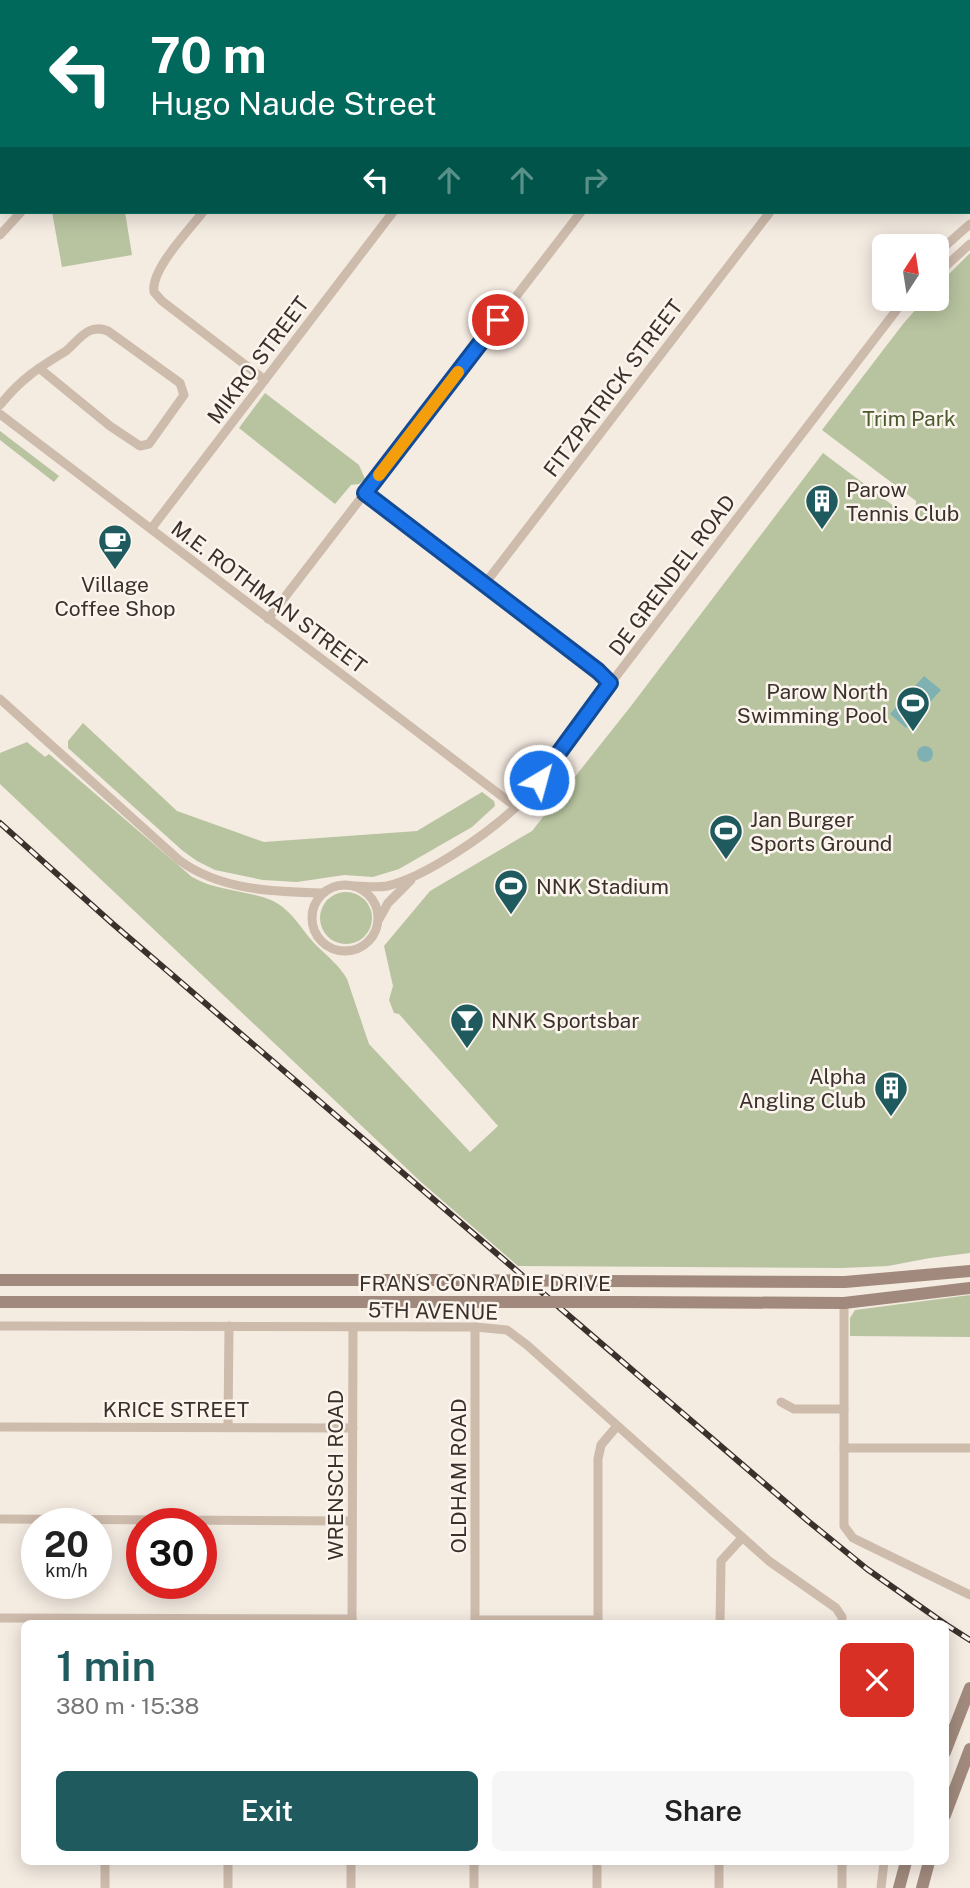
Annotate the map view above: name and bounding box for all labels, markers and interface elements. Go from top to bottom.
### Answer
text: 70 m [150,26,267,84]
icon: left [35,28,126,119]
text: Hugo Naude Street [150,85,437,122]
icon: left [357,161,395,199]
icon: ahead [430,161,468,199]
icon: ahead [503,161,541,199]
icon: right [576,161,614,199]
north arrow [872,234,948,312]
map controls [872,234,949,311]
pin [468,290,528,350]
street label: MIKRO STREET [202,291,314,429]
street label: FITZPATRICK STREET [538,294,688,482]
icon: arrive [479,301,517,339]
park label: Trim Park [862,406,956,431]
place label: Parow Tennis Club [846,477,959,526]
building icon: Parow Tennis Club [803,482,841,531]
street label: DE GRENDEL ROAD [604,490,740,660]
street label: M.E. ROTHMAN STREET [167,516,371,678]
cafe icon: Village Coffee Shop [96,522,134,571]
place label: Village Coffee Shop [54,572,176,621]
place label: Parow North Swimming Pool [737,679,888,728]
sports icon: Parow North Swimming Pool [894,684,932,733]
position arrow [502,743,576,817]
place label: Jan Burger Sports Ground [750,807,892,856]
sports icon: Jan Burger Sports Ground [707,812,745,861]
sports icon: NNK Stadium [492,867,530,916]
place label: NNK Stadium [536,874,669,899]
bar icon: NNK Sportsbar [448,1001,486,1050]
place label: NNK Sportsbar [491,1008,639,1033]
place label: Alpha Angling Club [739,1064,866,1113]
building icon: Alpha Angling Club [872,1069,910,1118]
street label: FRANS CONRADIE DRIVE [359,1271,611,1296]
street label: 5TH AVENUE [368,1297,498,1325]
street label: WRENSCH ROAD [323,1390,348,1560]
street label: KRICE STREET [103,1397,249,1422]
street label: OLDHAM ROAD [446,1399,471,1553]
speed limit sign: 30 [126,1508,217,1599]
text: 20 [44,1524,89,1565]
text: km/h [45,1560,88,1581]
text: 1 min [56,1641,156,1690]
button: close [840,1643,914,1717]
text: 380 m · 15:38 [56,1692,199,1719]
button: Exit [56,1771,478,1851]
button: Share [492,1771,914,1851]

